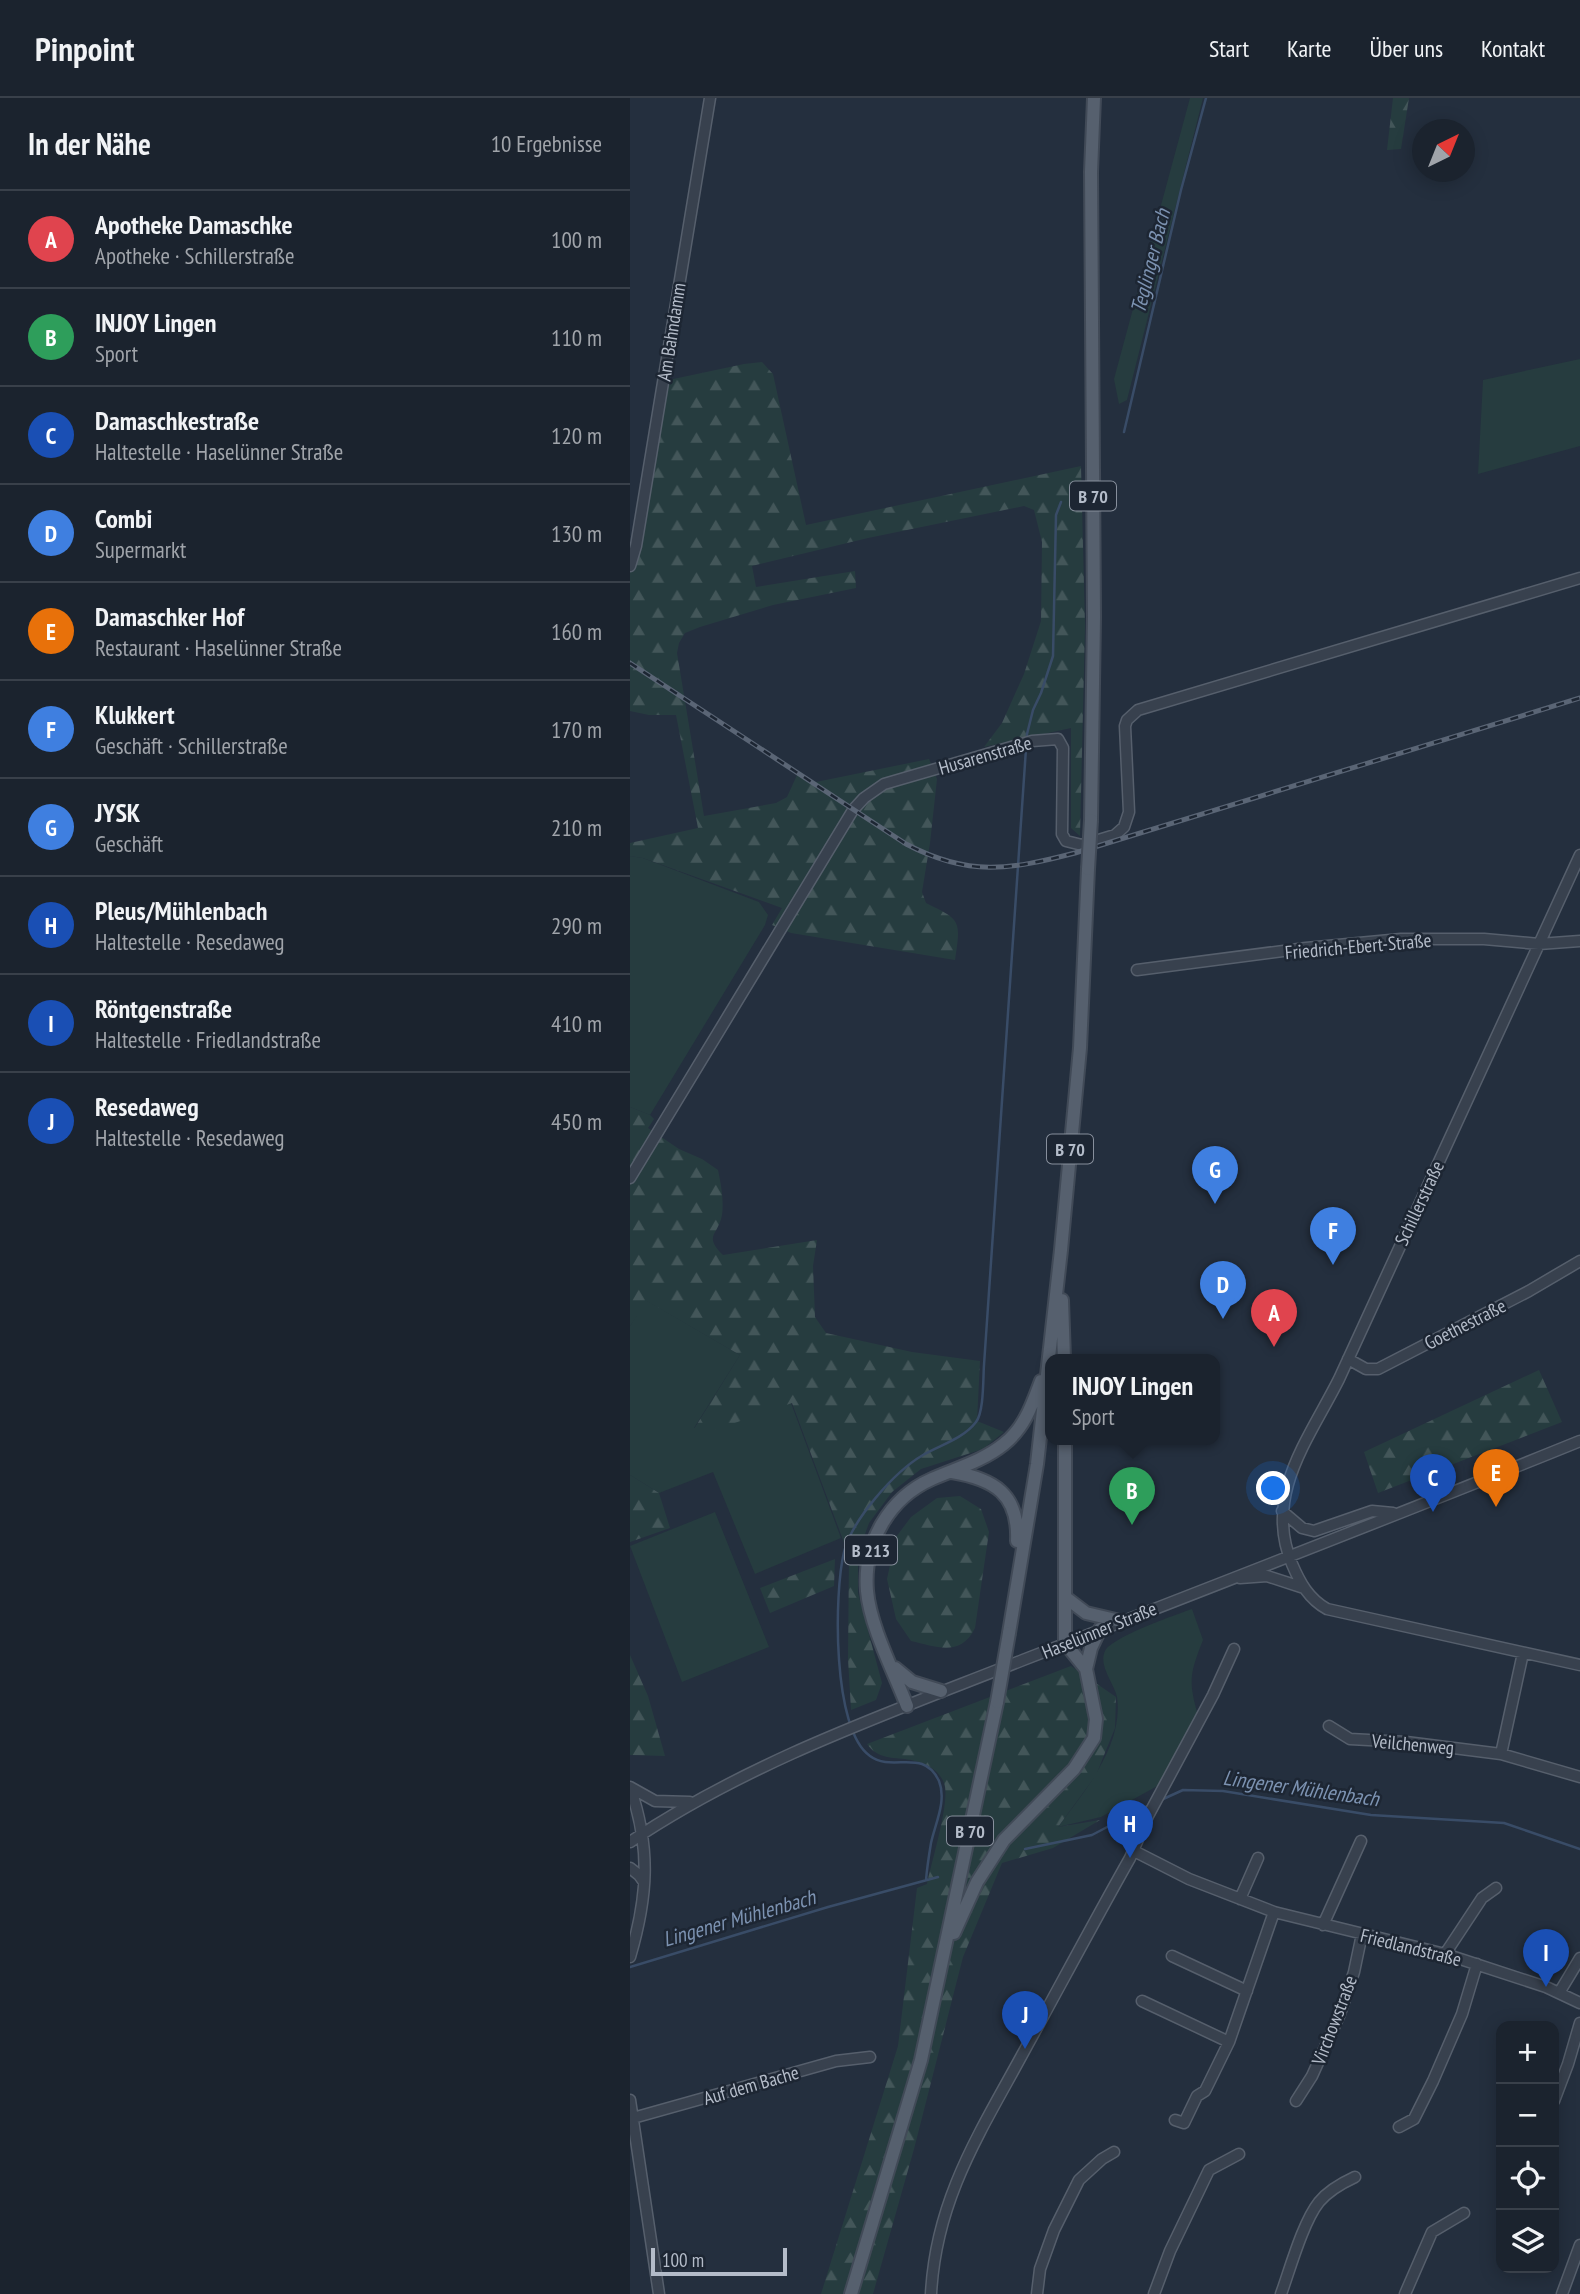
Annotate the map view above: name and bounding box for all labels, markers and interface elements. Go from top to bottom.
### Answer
text: Pinpoint [35,27,134,70]
text: Start [1209,33,1249,64]
text: Karte [1287,33,1332,64]
text: Über uns [1370,33,1443,64]
text: Kontakt [1481,33,1545,64]
north arrow [1412,119,1475,182]
text: In der Nähe [28,124,151,163]
text: 10 Ergebnisse [491,129,602,158]
water label: Teglinger Bach [1124,204,1176,316]
text: Apotheke Damaschke [95,208,293,241]
text: A [45,225,57,254]
text: 100 m [551,225,602,254]
text: Apotheke · Schillerstraße [95,241,295,270]
street label: Am Bahndamm [651,281,691,383]
text: INJOY Lingen [95,306,217,339]
text: B [45,323,57,352]
text: 110 m [551,323,602,352]
text: Sport [95,339,138,368]
text: Damaschkestraße [95,404,259,437]
text: C [46,421,56,450]
text: 120 m [551,421,602,450]
text: Haltestelle · Haselünner Straße [95,437,343,466]
road number: B 70 [1070,482,1116,510]
text: Combi [95,502,152,535]
text: D [45,519,57,548]
text: 130 m [551,519,602,548]
text: Supermarkt [95,535,186,564]
text: Damaschker Hof [95,600,244,633]
text: E [46,617,56,646]
text: 160 m [551,617,602,646]
text: Restaurant · Haselünner Straße [95,633,342,662]
text: Klukkert [95,698,175,731]
text: F [46,715,56,744]
text: 170 m [551,715,602,744]
street label: Husarenstraße [936,730,1034,780]
text: Geschäft · Schillerstraße [95,731,288,760]
text: JYSK [95,796,140,829]
text: G [45,813,57,842]
text: 210 m [551,813,602,842]
text: Geschäft [95,829,163,858]
text: Pleus/Mühlenbach [95,894,267,927]
text: H [45,911,57,940]
text: 290 m [551,911,602,940]
text: Haltestelle · Resedaweg [95,927,285,956]
street label: Friedrich-Ebert-Straße [1284,928,1432,964]
text: Röntgenstraße [95,992,232,1025]
text: I [48,1009,54,1038]
text: 410 m [551,1009,602,1038]
text: Haltestelle · Friedlandstraße [95,1025,321,1054]
text: Resedaweg [95,1090,199,1123]
text: J [48,1107,54,1136]
text: 450 m [551,1107,602,1136]
text: Haltestelle · Resedaweg [95,1123,285,1152]
road number: B 70 [1047,1134,1093,1164]
pin: G [1192,1146,1238,1204]
street label: Schillerstraße [1389,1157,1449,1249]
pin: F [1310,1207,1356,1265]
pin: D [1200,1261,1246,1319]
pin: A [1251,1289,1297,1347]
street label: Goethestraße [1420,1293,1510,1355]
popup [1045,1354,1220,1445]
text: INJOY Lingen [1072,1369,1193,1402]
text: Sport [1072,1402,1115,1431]
pin: E [1473,1449,1519,1507]
pin: C [1410,1454,1456,1512]
pin: B [1109,1467,1155,1525]
your location [1256,1471,1290,1505]
road number: B 213 [845,1535,897,1564]
street label: Haselünner Straße [1038,1596,1160,1664]
street label: Veilchenweg [1370,1728,1455,1760]
water label: Lingener Mühlenbach [1221,1764,1382,1813]
pin: H [1107,1800,1153,1858]
road number: B 70 [947,1816,993,1846]
water label: Lingener Mühlenbach [660,1883,820,1953]
street label: Friedlandstraße [1358,1923,1464,1971]
pin: I [1523,1929,1569,1987]
street label: Virchowstraße [1306,1972,1362,2069]
pin: J [1002,1991,1048,2049]
map controls [1496,2021,1559,2273]
button: + [1496,2021,1559,2084]
street label: Auf dem Bache [701,2060,802,2110]
button: − [1496,2084,1559,2147]
button: locate [1496,2147,1559,2210]
button: layers [1496,2210,1559,2273]
scale bar [651,2245,788,2277]
text: 100 m [662,2248,704,2272]

